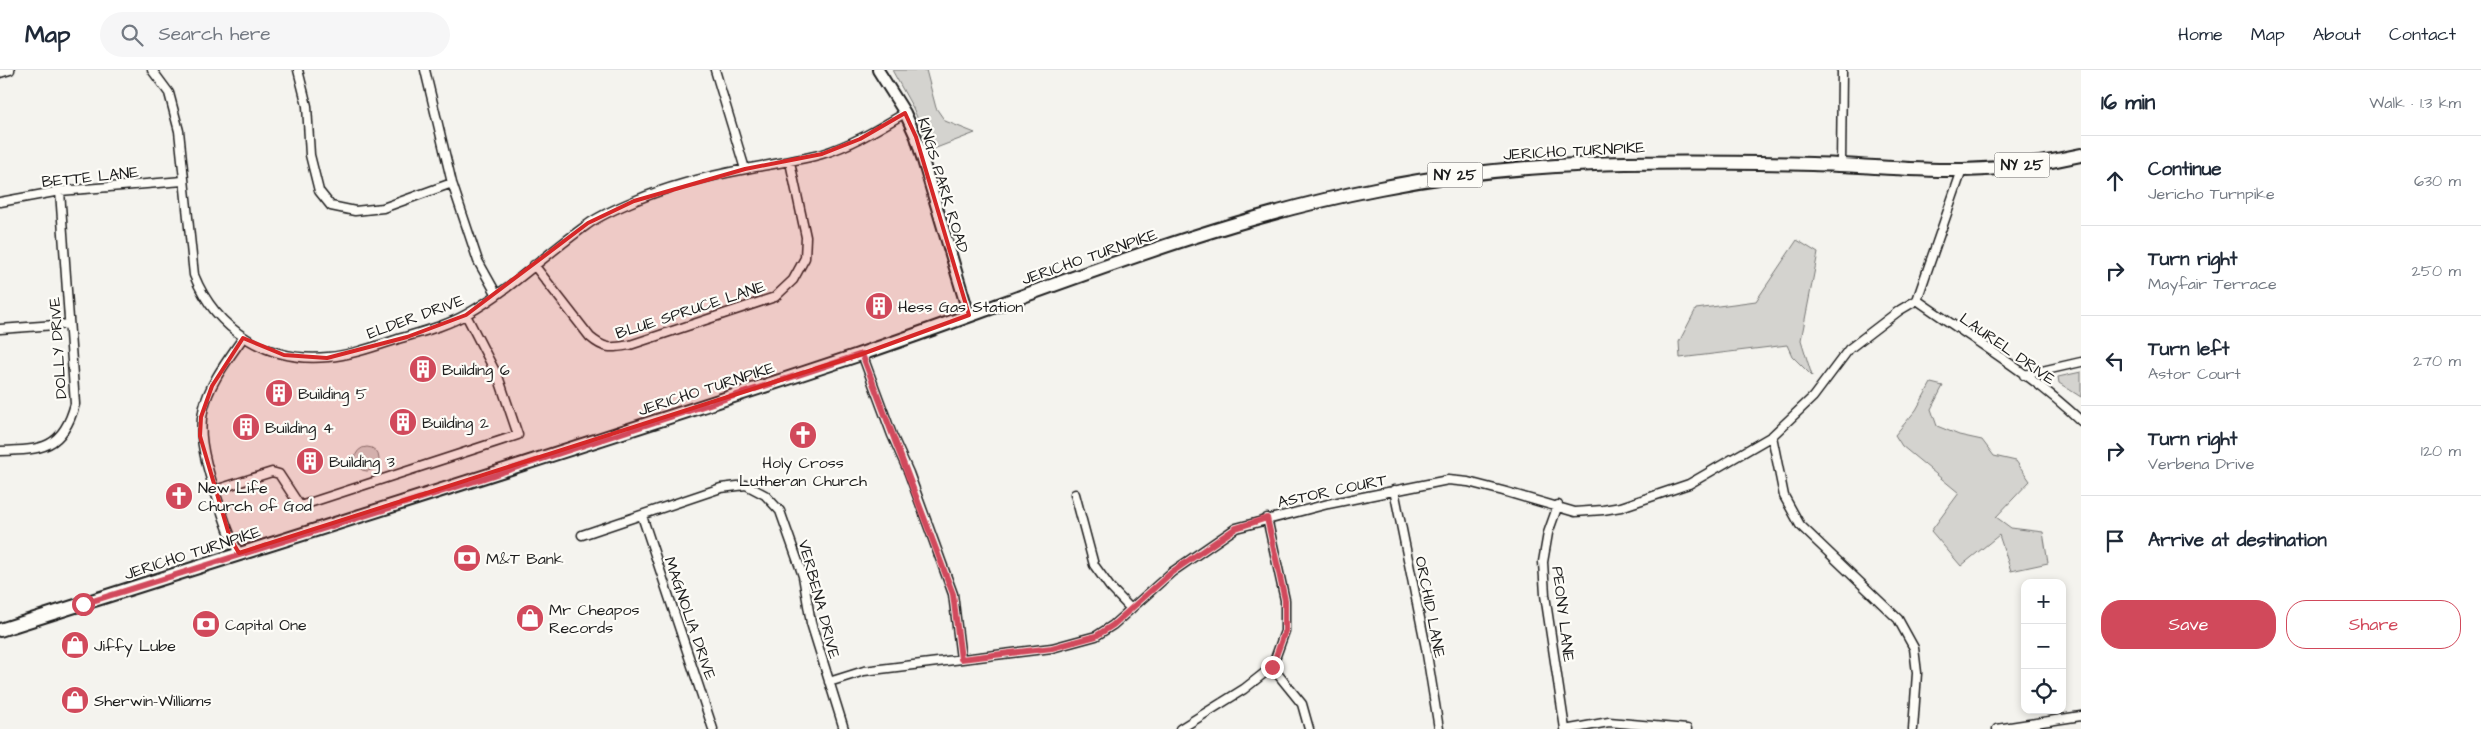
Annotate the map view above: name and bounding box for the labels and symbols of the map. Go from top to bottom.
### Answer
street label: KINGS PARK ROAD [912,115,974,256]
street label: JERICHO TURNPIKE [1503,136,1646,166]
road number: NY 25 [1994,152,2050,178]
street label: BETTE LANE [40,161,140,193]
road number: NY 25 [1428,162,1482,188]
street label: JERICHO TURNPIKE [1019,223,1161,290]
street label: BLUE SPRUCE LANE [613,275,768,345]
street label: ELDER DRIVE [364,289,467,345]
building icon: Hess Gas Station [864,291,894,321]
street label: DOLLY DRIVE [43,296,73,400]
place label: Hess Gas Station [898,296,1023,318]
street label: LAUREL DRIVE [1955,308,2060,390]
building icon: Building 6 [408,354,438,384]
street label: JERICHO TURNPIKE [635,356,778,421]
place label: Building 6 [442,359,510,382]
building icon: Building 5 [264,378,294,408]
place label: Building 5 [298,383,368,406]
building icon: Building 2 [388,407,418,437]
building icon: Building 4 [231,412,261,442]
place label: Building 2 [422,412,489,435]
place label: Building 4 [265,417,334,440]
church icon: Holy Cross Lutheran Church [788,420,818,450]
building icon: Building 3 [295,446,325,476]
place label: Building 3 [329,451,395,474]
place label: Holy Cross Lutheran Church [739,452,867,492]
street label: ASTOR COURT [1275,469,1389,513]
place label: New Life Church of God [198,477,312,517]
church icon: New Life Church of God [164,481,194,511]
street label: JERICHO TURNPIKE [121,520,264,585]
street label: VERBENA DRIVE [793,537,846,662]
bank icon: M&T Bank [452,543,482,573]
place label: M&T Bank [486,548,564,570]
street label: MAGNOLIA DRIVE [659,554,722,683]
street label: ORCHID LANE [1409,554,1451,660]
street label: PEONY LANE [1546,565,1580,664]
route start [72,593,95,616]
place label: Mr Cheapos Records [549,599,639,639]
shop icon: Mr Cheapos Records [515,603,545,633]
bank icon: Capital One [191,609,221,639]
place label: Capital One [225,614,307,636]
shop icon: Jiffy Lube [60,630,90,660]
place label: Jiffy Lube [94,635,176,658]
route end [1261,656,1284,679]
shop icon: Sherwin-Williams [60,685,90,715]
place label: Sherwin-Williams [94,690,212,712]

